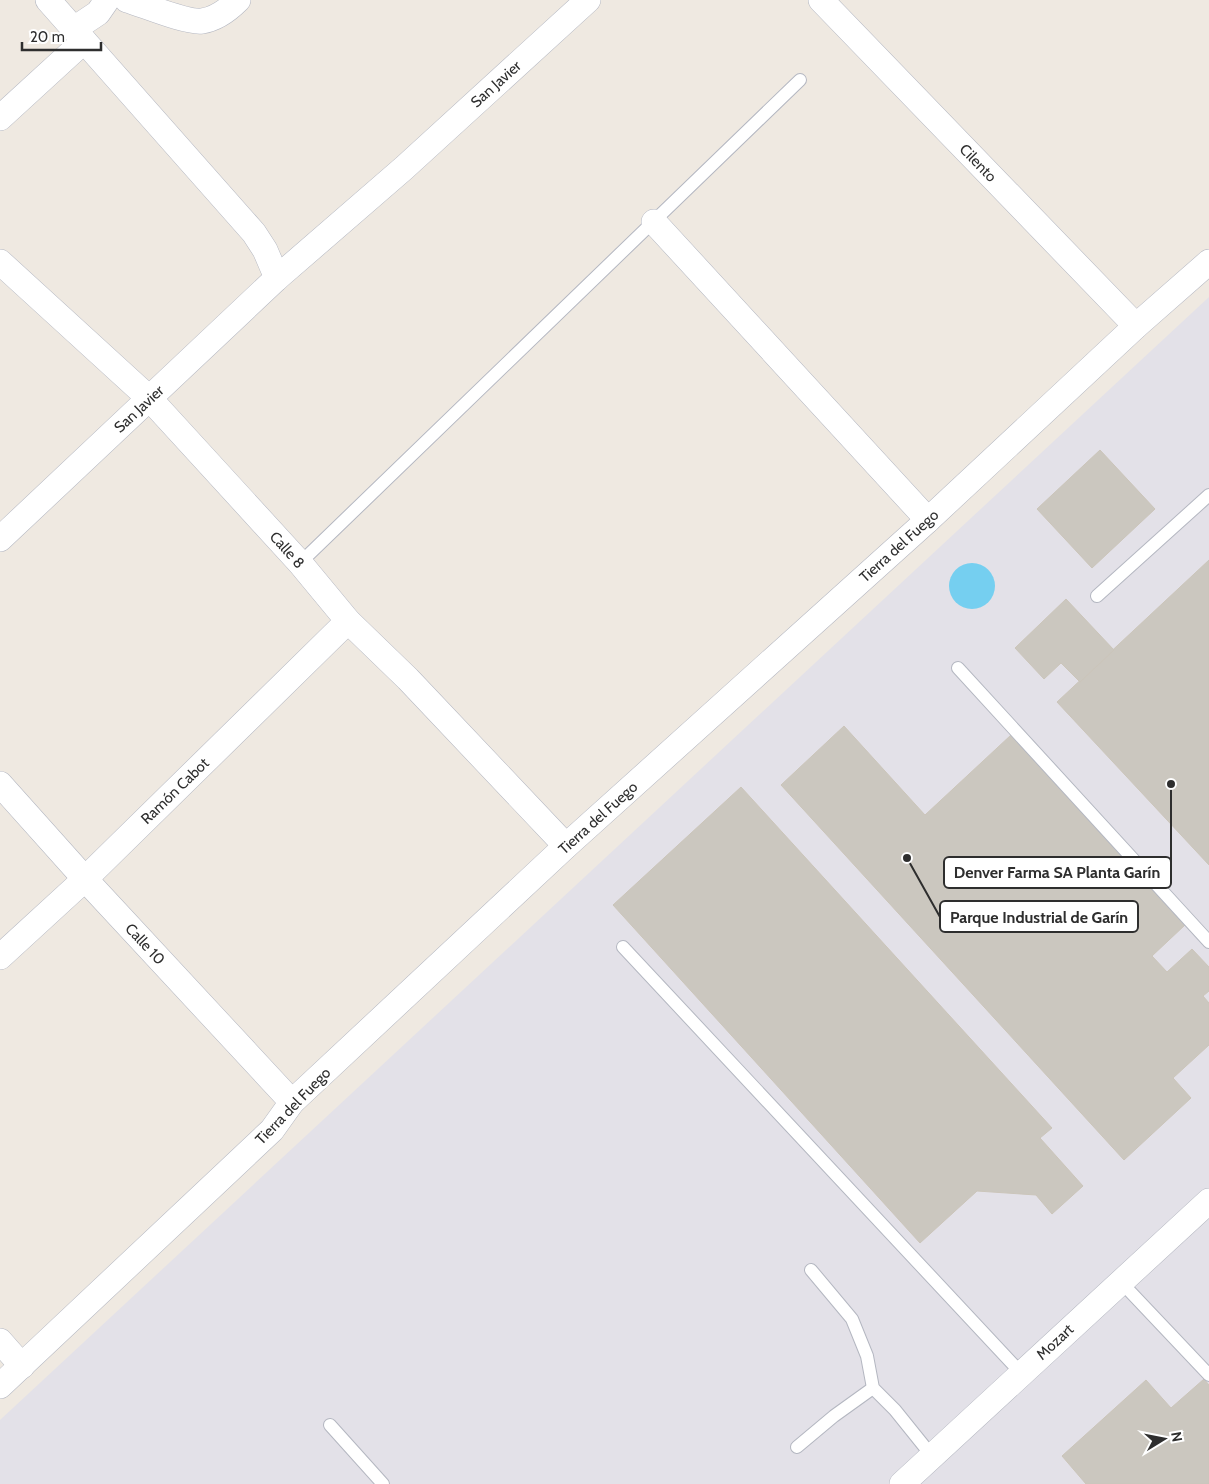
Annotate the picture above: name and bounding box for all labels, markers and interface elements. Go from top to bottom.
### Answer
scale bar [22,20,101,52]
text: 20 m [30,28,65,46]
street label: San Javier [467,57,525,111]
street label: Cilento [956,140,1000,186]
street label: San Javier [110,381,168,436]
street label: Tierra del Fuego [856,506,942,586]
street label: Calle 8 [266,528,308,572]
street label: Ramón Cabot [137,754,213,828]
street label: Tierra del Fuego [555,778,641,858]
callout: Denver Farma SA Planta Garín [944,857,1171,888]
text: Denver Farma SA Planta Garín [954,863,1160,882]
callout: Parque Industrial de Garín [940,901,1138,932]
text: Parque Industrial de Garín [950,908,1128,927]
street label: Calle 10 [121,920,169,968]
street label: Tierra del Fuego [252,1064,334,1148]
street label: Mozart [1033,1320,1077,1364]
north arrow [1139,1414,1189,1464]
text: N [1167,1430,1187,1443]

